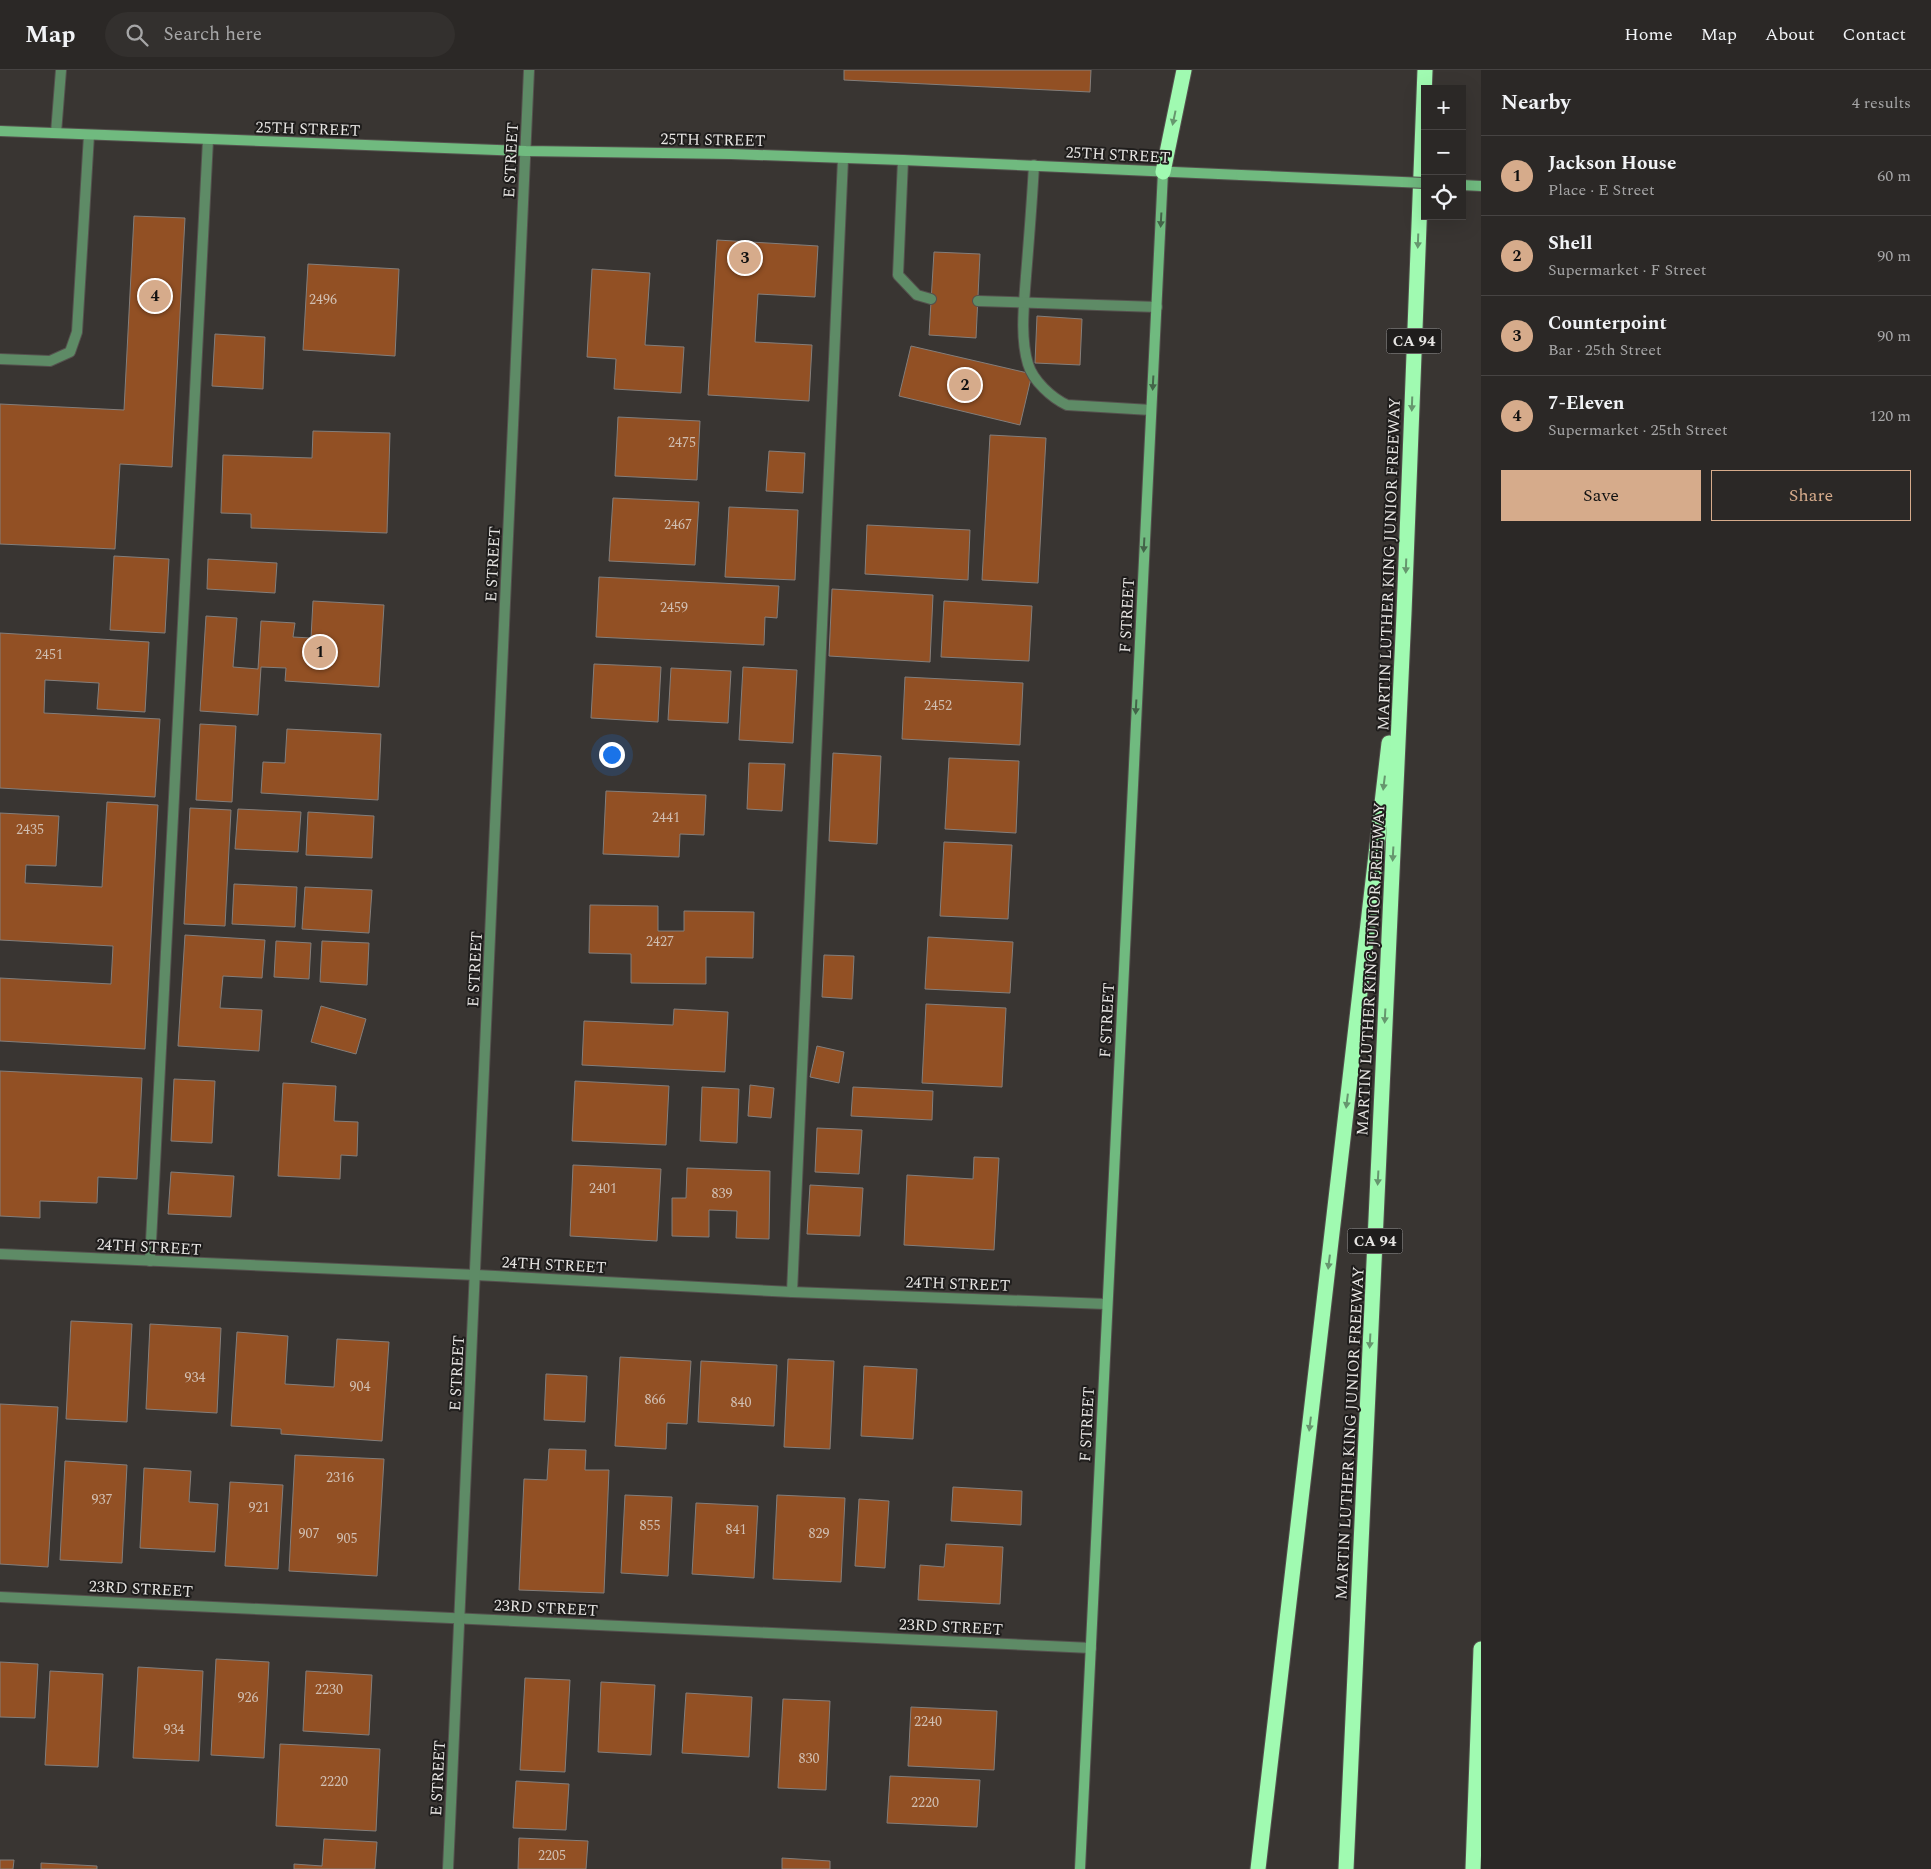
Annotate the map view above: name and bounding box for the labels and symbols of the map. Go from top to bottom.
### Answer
one-way arrow [1169,110,1177,126]
street label: 25TH STREET [255,115,361,143]
street label: E STREET [497,121,525,199]
street label: 25TH STREET [660,127,766,153]
street label: 25TH STREET [1065,140,1171,170]
one-way arrow [1156,213,1164,229]
one-way arrow [1414,233,1422,249]
pin: 3 [729,239,761,277]
pin: 4 [139,277,171,315]
house number: 2496 [309,289,337,310]
road number: CA 94 [1386,328,1442,354]
pin: 2 [949,366,981,404]
one-way arrow [1148,375,1156,391]
one-way arrow [1408,396,1416,412]
street label: MARTIN LUTHER KING JUNIOR FREEWAY [1371,397,1407,731]
house number: 2475 [668,432,696,453]
house number: 2467 [664,514,692,535]
street label: E STREET [479,525,507,603]
one-way arrow [1140,537,1148,553]
one-way arrow [1401,558,1409,574]
street label: F STREET [1113,577,1141,653]
house number: 2459 [660,597,688,618]
pin: 1 [304,633,336,671]
house number: 2451 [35,644,63,665]
house number: 2452 [924,695,952,716]
one-way arrow [1132,700,1140,716]
your location [599,742,625,768]
one-way arrow [1380,775,1388,791]
street label: MARTIN LUTHER KING JUNIOR FREEWAY [1350,802,1392,1136]
house number: 2441 [652,807,680,828]
house number: 2435 [16,819,44,840]
one-way arrow [1388,846,1396,862]
street label: E STREET [461,930,489,1008]
house number: 2427 [646,931,674,952]
street label: F STREET [1093,982,1121,1058]
one-way arrow [1381,1008,1389,1024]
one-way arrow [1343,1093,1351,1109]
one-way arrow [1373,1171,1381,1187]
house number: 2401 [589,1178,617,1199]
house number: 839 [712,1183,733,1204]
road number: CA 94 [1348,1228,1402,1254]
street label: 24TH STREET [96,1232,202,1262]
street label: 24TH STREET [501,1250,607,1280]
one-way arrow [1325,1254,1333,1270]
street label: MARTIN LUTHER KING JUNIOR FREEWAY [1329,1266,1371,1600]
street label: 24TH STREET [905,1270,1011,1298]
one-way arrow [1366,1333,1374,1349]
street label: E STREET [443,1334,471,1412]
house number: 934 [185,1367,206,1388]
house number: 904 [350,1376,371,1397]
street label: F STREET [1073,1386,1101,1462]
house number: 866 [645,1389,666,1410]
house number: 840 [731,1392,752,1413]
one-way arrow [1306,1416,1314,1432]
house number: 2316 [326,1467,354,1488]
house number: 937 [92,1489,113,1510]
house number: 921 [249,1497,270,1518]
house number: 855 [640,1515,661,1536]
house number: 841 [726,1519,747,1540]
house number: 907 [299,1523,320,1544]
house number: 829 [809,1523,830,1544]
house number: 905 [337,1528,358,1549]
street label: 23RD STREET [88,1574,194,1604]
street label: 23RD STREET [493,1593,599,1623]
street label: 23RD STREET [898,1612,1004,1642]
house number: 2230 [315,1679,343,1700]
house number: 926 [238,1687,259,1708]
house number: 2240 [914,1711,942,1732]
house number: 934 [164,1719,185,1740]
street label: E STREET [424,1739,452,1817]
house number: 830 [799,1748,820,1769]
house number: 2220 [320,1771,348,1792]
house number: 2220 [911,1792,939,1813]
house number: 2205 [538,1845,566,1866]

